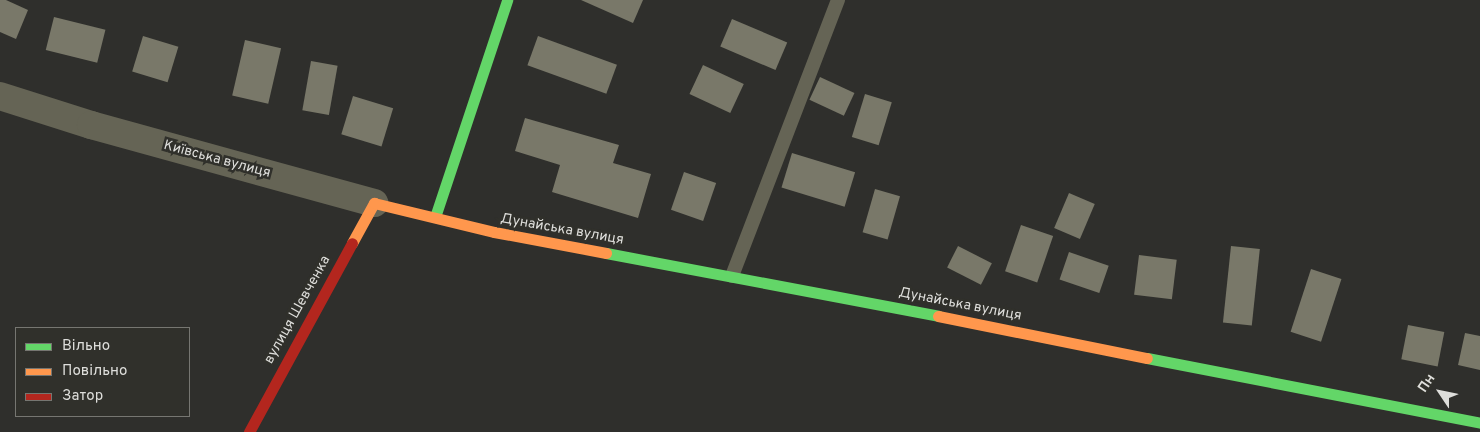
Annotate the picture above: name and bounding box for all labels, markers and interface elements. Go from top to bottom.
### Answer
street label: Київська вулиця [162,138,272,182]
street label: Дунайська вулиця [499,211,625,249]
street label: вулиця Шевченка [261,253,335,367]
street label: Дунайська вулиця [897,285,1023,325]
legend [15,327,190,417]
text: Вільно [62,337,110,356]
text: Повільно [62,362,127,381]
north arrow [1415,367,1465,417]
text: Пн [1415,371,1439,396]
text: Затор [62,387,103,406]

